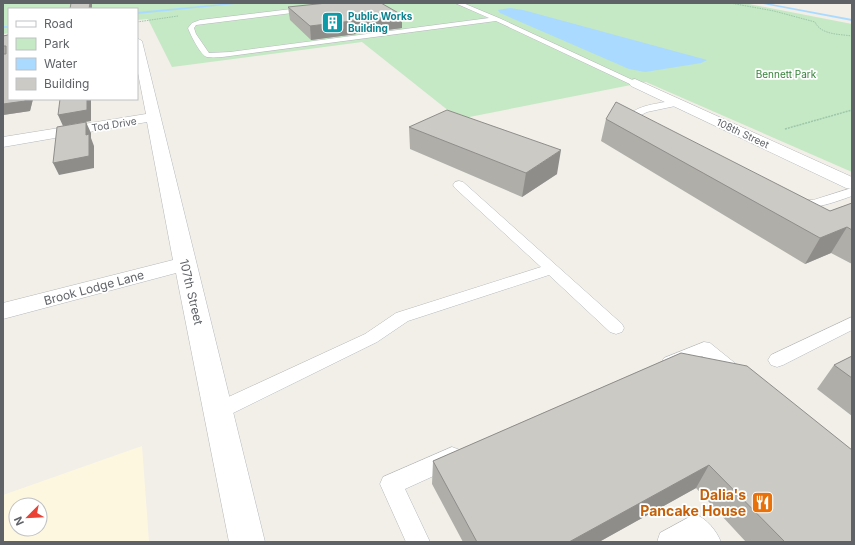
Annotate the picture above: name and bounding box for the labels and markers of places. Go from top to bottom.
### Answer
building icon: Public Works Building [320,9,346,35]
place label: Public Works Building [348,10,413,35]
place label: Dalia's Pancake House [640,486,746,519]
restaurant icon: Dalia's Pancake House [749,490,775,516]

